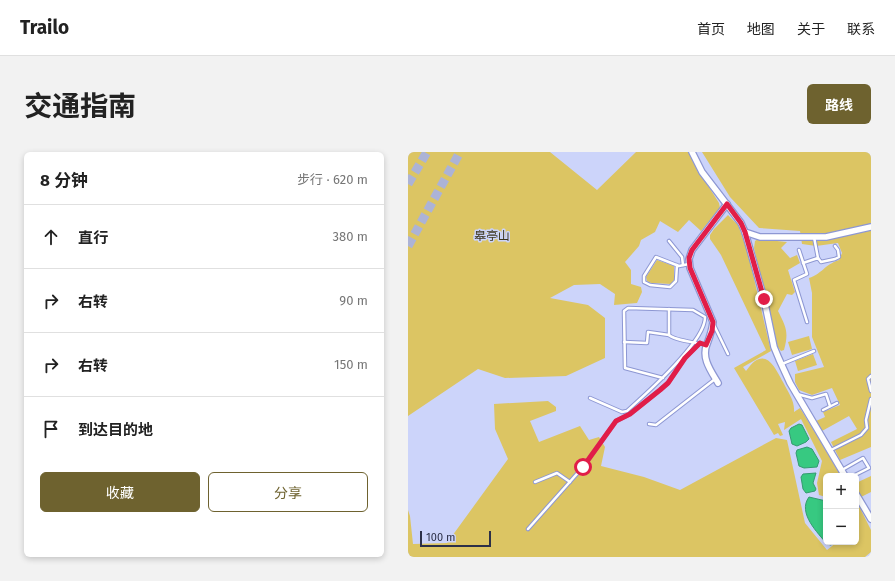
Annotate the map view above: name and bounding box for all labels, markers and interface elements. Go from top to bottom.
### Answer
text: Trailo [20,16,69,39]
text: 首页 [697,21,725,38]
text: 地图 [747,21,775,38]
text: 关于 [797,21,825,38]
text: 联系 [847,21,875,38]
button: 路线 [807,84,871,124]
text: 交通指南 [24,90,136,123]
text: 8 分钟 [40,170,88,191]
text: 步行 · 620 m [297,172,368,187]
icon: ahead [40,226,62,248]
text: 直行 [78,229,108,247]
text: 380 m [333,229,368,244]
park label: 皋亭山 [474,229,510,243]
icon: right [40,290,62,312]
route end [755,290,773,308]
text: 右转 [78,293,108,311]
text: 90 m [339,293,368,308]
icon: right [40,354,62,376]
text: 右转 [78,357,108,375]
text: 150 m [334,357,368,372]
icon: arrive [40,418,62,440]
text: 到达目的地 [78,421,153,439]
route start [574,458,592,476]
button: 收藏 [40,472,200,512]
button: 分享 [208,472,368,512]
map controls [823,473,859,545]
button: + [823,473,859,509]
button: − [823,509,859,545]
scale bar [420,529,491,548]
text: 100 m [426,531,455,544]

